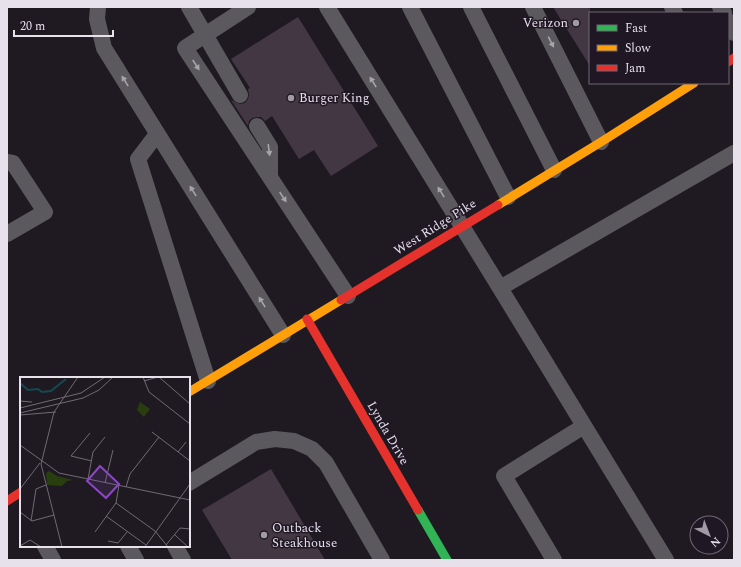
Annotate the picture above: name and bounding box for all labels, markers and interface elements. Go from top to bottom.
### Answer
scale bar [14,12,113,38]
legend [589,12,729,84]
place label: Verizon [523,13,568,33]
text: 20 m [20,17,45,36]
marker: Verizon [571,18,581,28]
text: Fast [625,19,647,38]
one-way arrow [547,36,554,48]
text: Slow [625,39,651,58]
text: Jam [625,59,646,78]
one-way arrow [192,60,200,70]
one-way arrow [121,75,128,87]
one-way arrow [369,76,376,88]
place label: Burger King [299,88,370,108]
marker: Burger King [286,93,296,103]
one-way arrow [266,144,272,156]
one-way arrow [189,186,197,196]
one-way arrow [437,187,445,197]
one-way arrow [279,192,287,202]
street label: West Ridge Pike [390,194,480,260]
one-way arrow [258,297,266,307]
inset map [20,377,190,547]
street label: Lynda Drive [362,397,414,469]
north arrow [689,515,729,555]
place label: Outback Steakhouse [272,518,337,553]
marker: Outback Steakhouse [259,530,269,540]
text: N [706,533,724,551]

